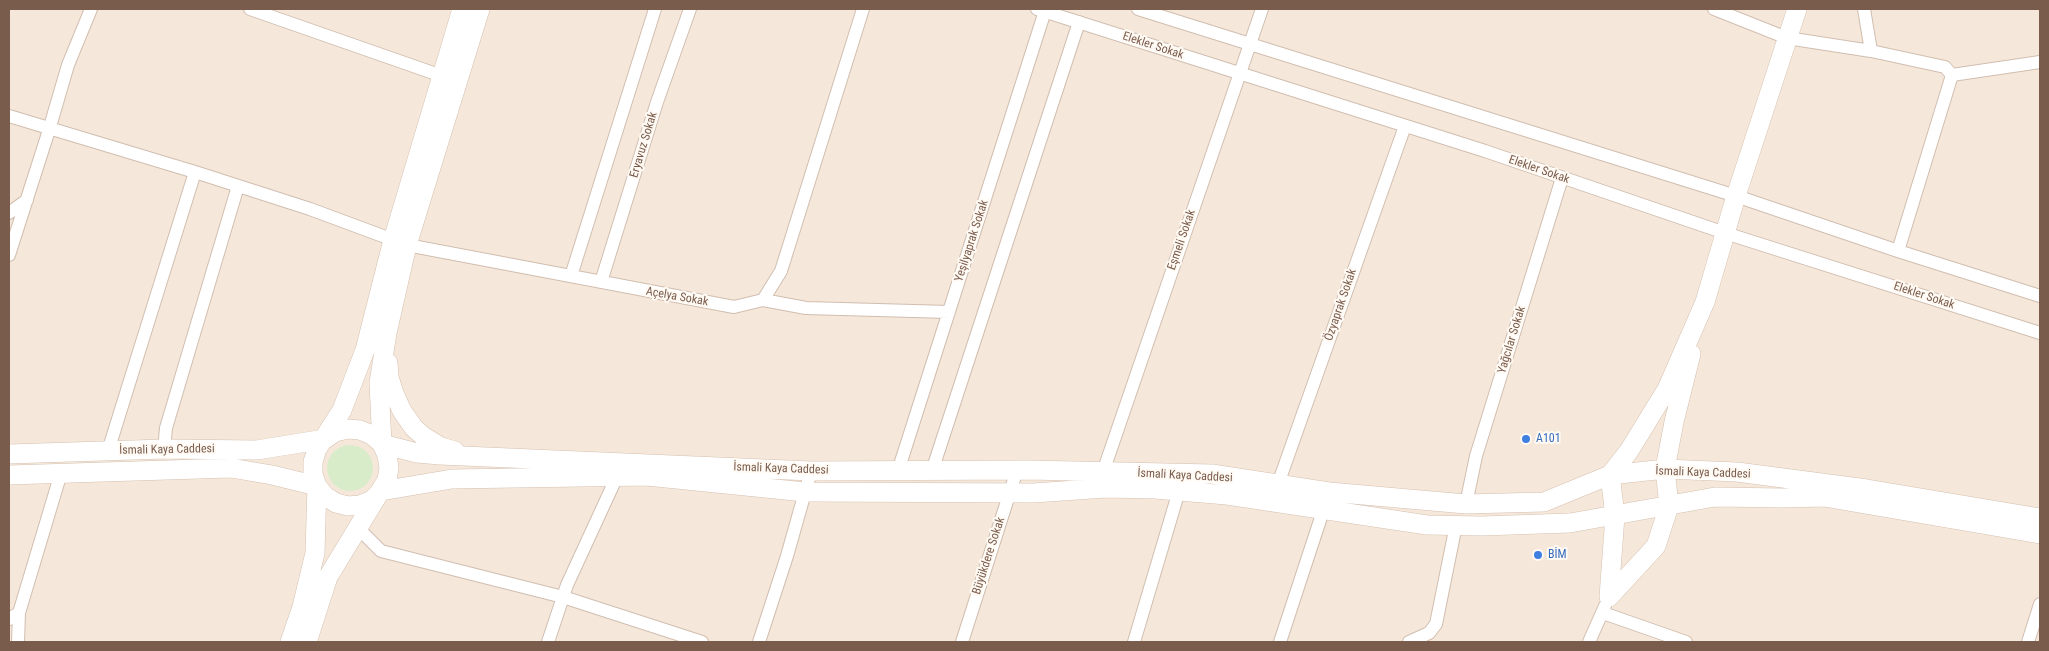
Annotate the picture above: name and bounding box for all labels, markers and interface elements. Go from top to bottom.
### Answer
street label: Elekler Sokak [1121,29,1185,63]
street label: Eryavuz Sokak [627,110,661,180]
street label: Elekler Sokak [1507,153,1571,187]
street label: Yeşilyaprak Sokak [952,198,992,284]
street label: Eşmeli Sokak [1165,208,1199,272]
street label: Özyaprak Sokak [1322,267,1360,343]
street label: Elekler Sokak [1892,279,1956,313]
street label: Açelya Sokak [645,284,709,310]
street label: Yağcılar Sokak [1495,305,1529,375]
place label: A101 [1536,432,1561,446]
marker: A101 [1520,433,1532,445]
street label: İsmali Kaya Caddesi [119,442,215,458]
street label: İsmali Kaya Caddesi [733,460,829,478]
street label: İsmali Kaya Caddesi [1655,464,1751,482]
street label: İsmali Kaya Caddesi [1137,466,1233,486]
street label: Büyükdere Sokak [970,515,1008,597]
place label: BİM [1548,548,1567,562]
marker: BİM [1532,549,1544,561]

